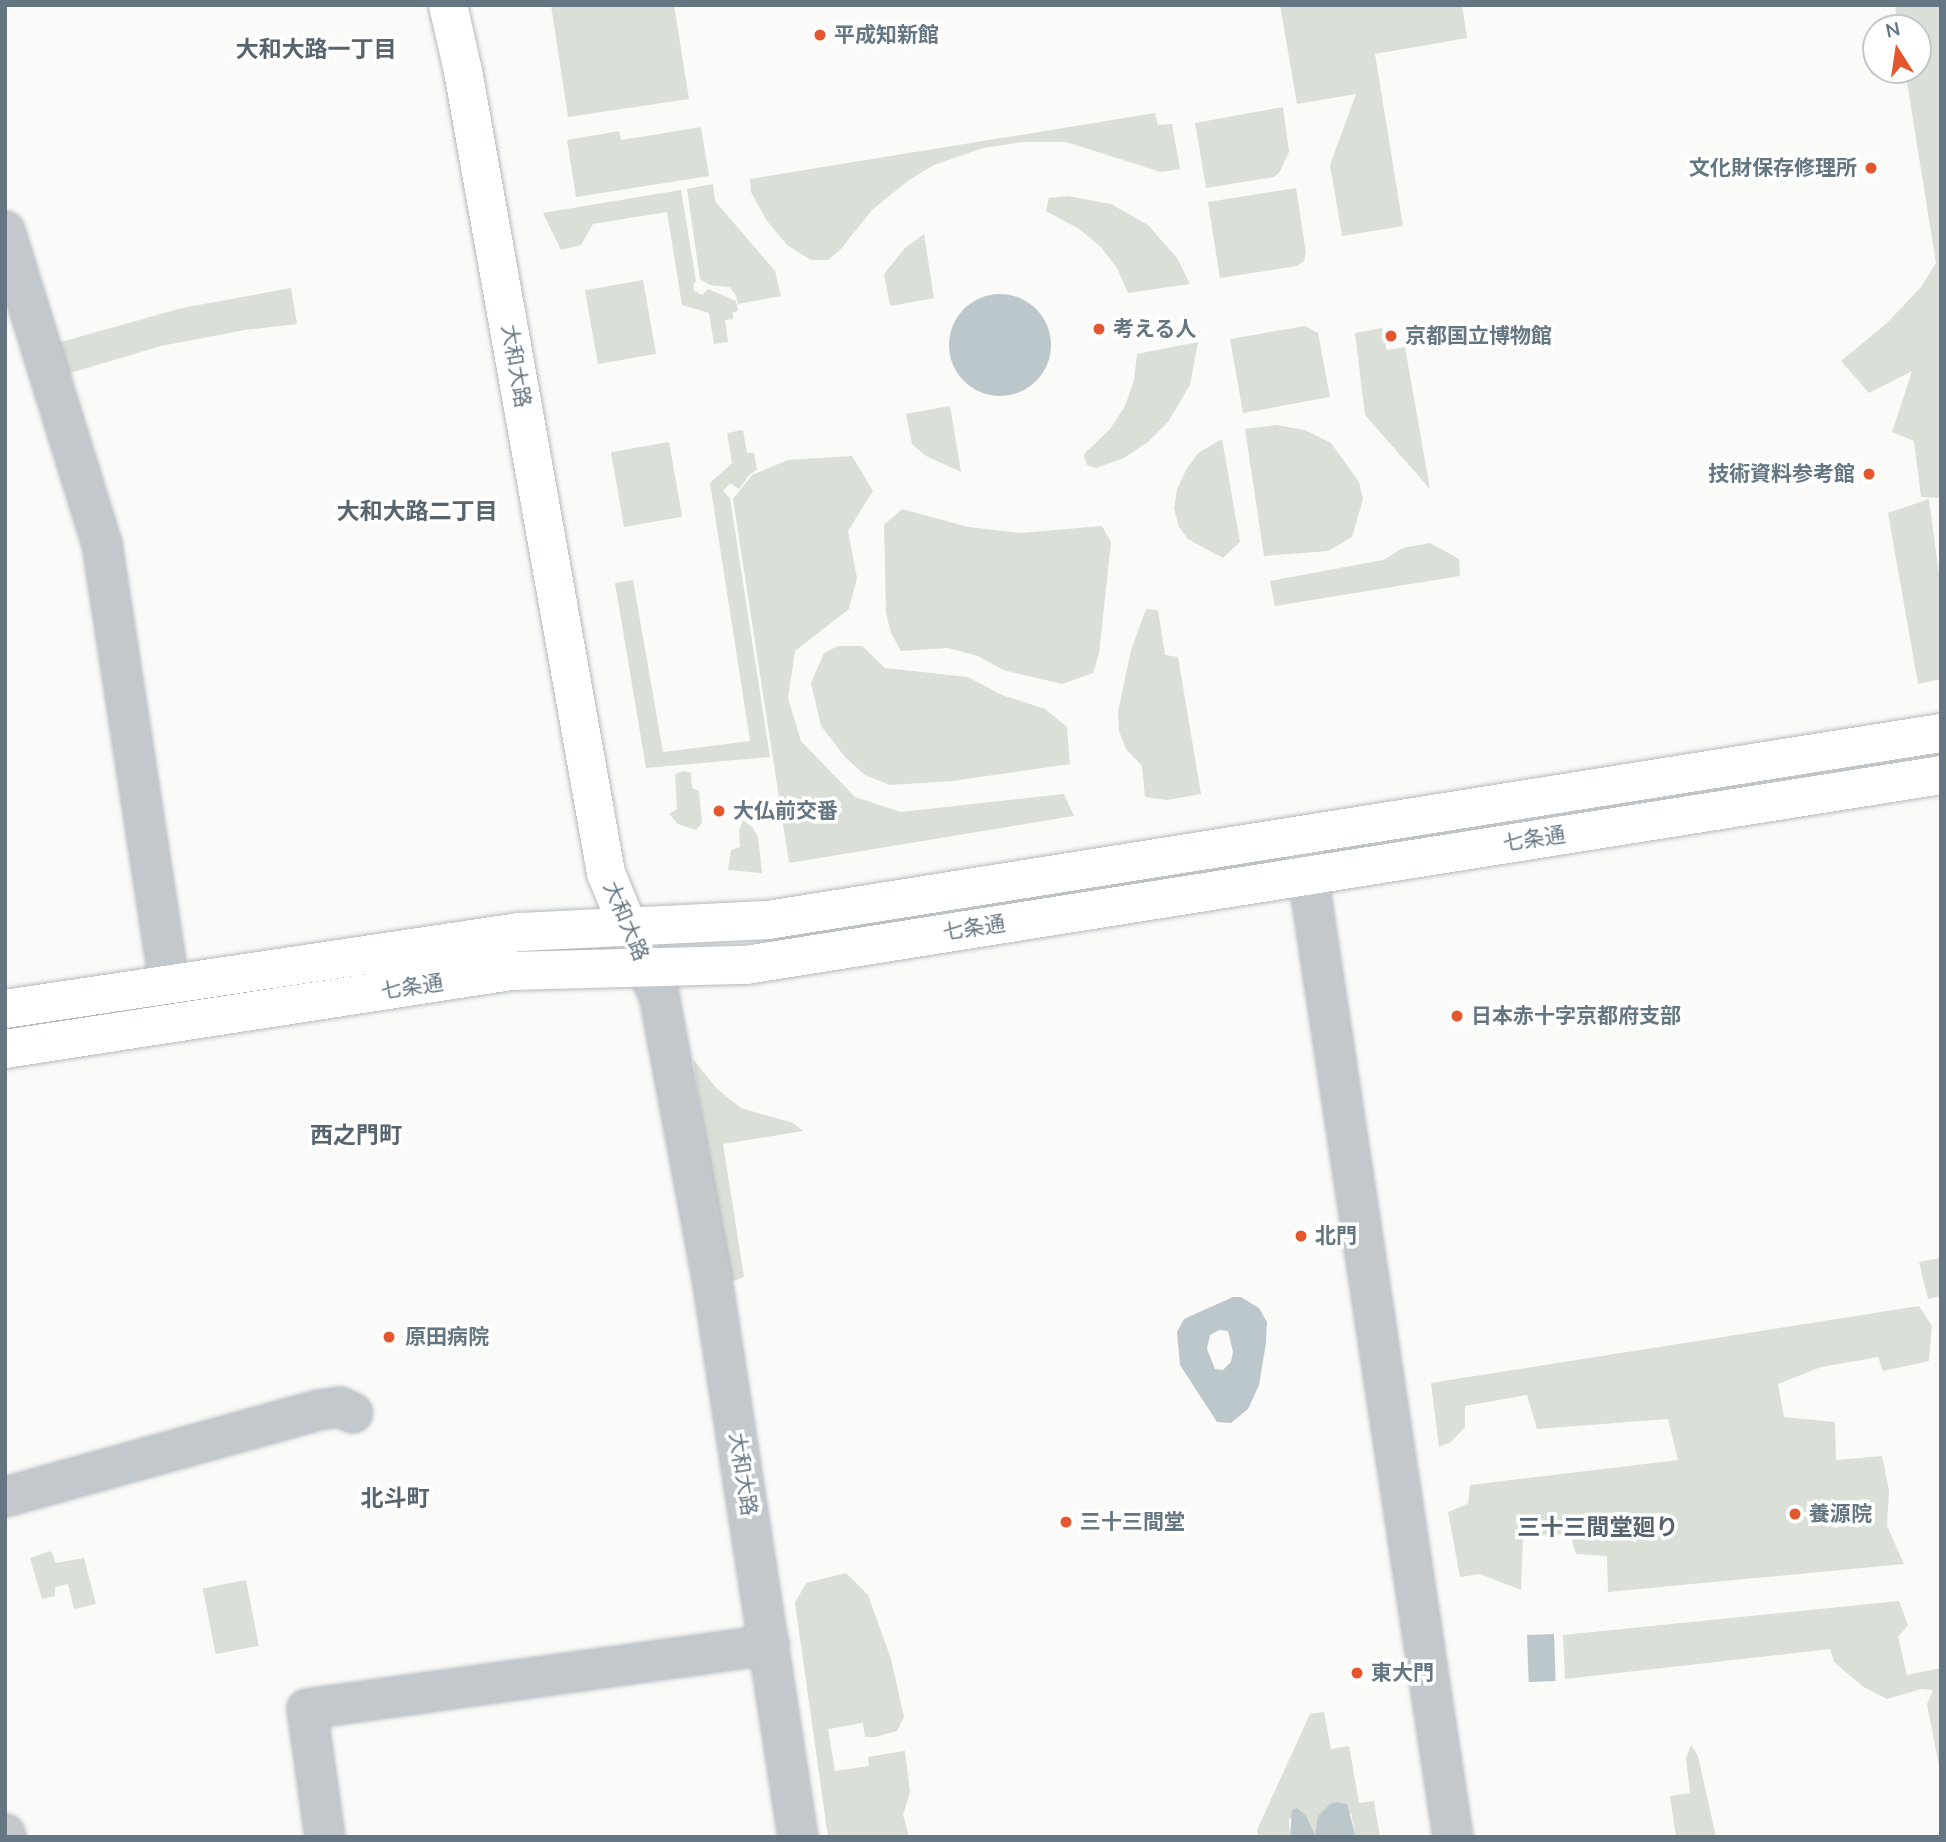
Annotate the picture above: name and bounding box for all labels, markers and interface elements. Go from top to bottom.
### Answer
north arrow [1862,14,1932,84]
text: N [1883,16,1903,45]
place label: 平成知新館 [834,22,939,48]
marker: 平成知新館 [812,27,828,43]
district label: 大和大路一丁目 [236,36,396,64]
place label: 文化財保存修理所 [1689,155,1857,181]
marker: 文化財保存修理所 [1863,160,1879,176]
place label: 考える人 [1113,316,1197,342]
marker: 考える人 [1091,321,1107,337]
street label: 大和大路 [496,322,536,410]
place label: 京都国立博物館 [1405,323,1552,349]
marker: 京都国立博物館 [1383,328,1399,344]
place label: 技術資料参考館 [1708,461,1855,487]
marker: 技術資料参考館 [1861,466,1877,482]
district label: 大和大路二丁目 [337,498,497,526]
place label: 大仏前交番 [733,798,838,824]
marker: 大仏前交番 [711,803,727,819]
street label: 七条通 [1501,822,1567,856]
street label: 大和大路 [598,877,654,965]
street label: 七条通 [941,911,1007,945]
street label: 七条通 [379,970,445,1004]
place label: 日本赤十字京都府支部 [1471,1003,1681,1029]
marker: 日本赤十字京都府支部 [1449,1008,1465,1024]
district label: 西之門町 [310,1122,402,1150]
place label: 北門 [1315,1223,1357,1249]
marker: 北門 [1293,1228,1309,1244]
place label: 原田病院 [405,1324,489,1350]
marker: 原田病院 [379,1327,399,1347]
street label: 大和大路 [724,1431,762,1517]
district label: 北斗町 [361,1485,429,1513]
place label: 養源院 [1809,1501,1872,1527]
marker: 養源院 [1787,1506,1803,1522]
place label: 三十三間堂 [1080,1509,1185,1535]
marker: 三十三間堂 [1058,1514,1074,1530]
district label: 三十三間堂廻り [1518,1514,1678,1542]
place label: 東大門 [1371,1660,1434,1686]
marker: 東大門 [1349,1665,1365,1681]

